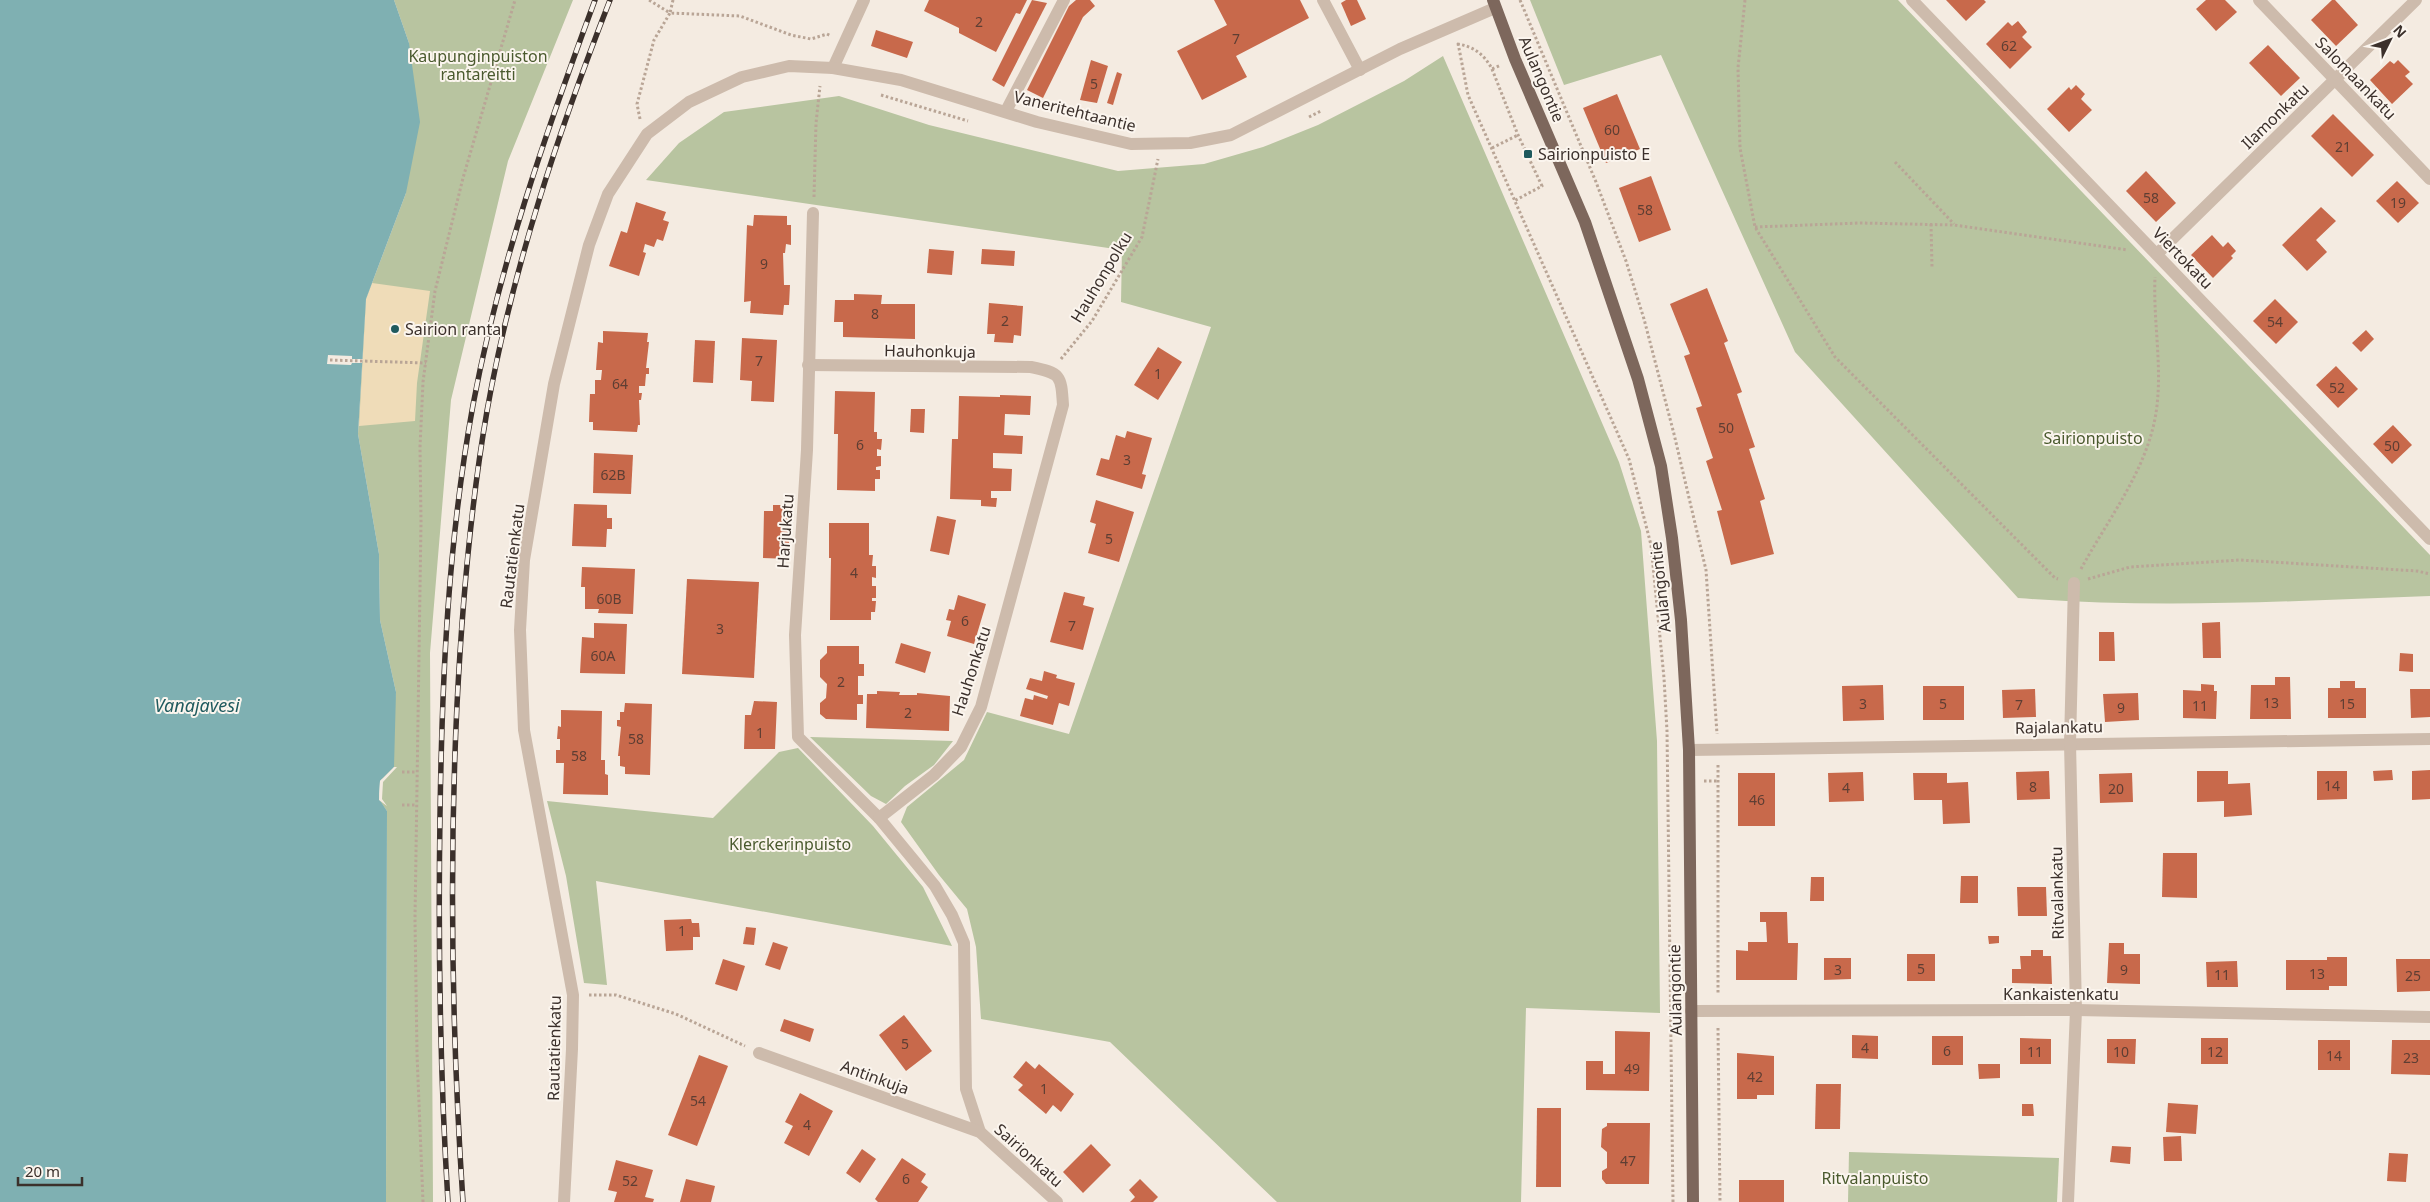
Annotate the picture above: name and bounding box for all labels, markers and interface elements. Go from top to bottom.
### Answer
house number: 2 [975,12,983,31]
north arrow [2365,15,2415,65]
text: N [2389,20,2411,42]
house number: 7 [1232,29,1240,48]
street label: Salomaankatu [2311,32,2401,124]
street label: Aulangontie [1514,33,1570,125]
house number: 62 [2001,36,2017,55]
park label: Kaupunginpuiston rantareitti [408,45,548,85]
house number: 5 [1090,74,1098,93]
street label: Ilamonkatu [2236,78,2314,154]
street label: Vaneritehtaantie [1012,85,1138,137]
house number: 60 [1604,120,1620,139]
house number: 21 [2335,137,2351,156]
place label: Sairionpuisto E [1538,143,1650,165]
marker: Sairionpuisto E [1522,148,1534,160]
house number: 58 [2143,188,2159,207]
house number: 19 [2390,193,2406,212]
house number: 58 [1637,200,1653,219]
street label: Viertokatu [2148,222,2218,294]
street label: Hauhonpolku [1065,228,1137,326]
house number: 9 [760,254,768,273]
house number: 8 [871,304,879,323]
house number: 2 [1001,311,1009,330]
house number: 54 [2267,312,2283,331]
place label: Sairion ranta [405,318,501,340]
marker: Sairion ranta [389,323,401,335]
street label: Hauhonkuja [884,339,976,363]
house number: 7 [755,351,763,370]
house number: 1 [1154,364,1162,383]
house number: 64 [612,374,628,393]
house number: 52 [2329,378,2345,397]
house number: 50 [1718,418,1734,437]
park label: Sairionpuisto [2043,427,2143,449]
house number: 6 [856,435,864,454]
house number: 50 [2384,436,2400,455]
house number: 3 [1123,450,1131,469]
house number: 62B [600,465,626,484]
street label: Harjukatu [771,493,799,569]
street label: Rautatienkatu [495,502,529,610]
house number: 5 [1105,529,1113,548]
street label: Aulangontie [1644,540,1676,634]
house number: 4 [850,563,858,582]
house number: 60B [596,589,622,608]
house number: 6 [961,611,969,630]
house number: 7 [1068,616,1076,635]
house number: 3 [716,619,724,638]
street label: Hauhonkatu [946,623,996,719]
house number: 60A [591,646,616,665]
house number: 2 [837,672,845,691]
water label: Vanajavesi [154,693,240,717]
house number: 13 [2263,693,2279,712]
house number: 3 [1859,694,1867,713]
house number: 5 [1939,694,1947,713]
house number: 15 [2339,694,2355,713]
house number: 7 [2015,695,2023,714]
house number: 11 [2192,696,2208,715]
house number: 9 [2117,698,2125,717]
house number: 2 [904,703,912,722]
street label: Rajalankatu [2015,715,2103,739]
house number: 1 [756,723,764,742]
house number: 58 [628,729,644,748]
house number: 58 [571,746,587,765]
house number: 14 [2324,776,2340,795]
house number: 8 [2029,777,2037,796]
house number: 4 [1842,778,1850,797]
house number: 20 [2108,779,2124,798]
house number: 46 [1749,790,1765,809]
park label: Klerckerinpuisto [729,833,851,855]
street label: Ritvalankatu [2045,846,2069,940]
house number: 1 [678,921,686,940]
street label: Aulangontie [1663,944,1687,1036]
house number: 5 [1917,959,1925,978]
house number: 3 [1834,960,1842,979]
house number: 9 [2120,960,2128,979]
house number: 13 [2309,964,2325,983]
house number: 11 [2214,965,2230,984]
house number: 25 [2405,966,2421,985]
street label: Kankaistenkatu [2003,983,2119,1005]
street label: Rautatienkatu [542,995,566,1101]
house number: 5 [901,1034,909,1053]
house number: 4 [1861,1038,1869,1057]
house number: 6 [1943,1041,1951,1060]
house number: 11 [2027,1042,2043,1061]
house number: 10 [2113,1042,2129,1061]
house number: 12 [2207,1042,2223,1061]
house number: 14 [2326,1046,2342,1065]
house number: 23 [2403,1048,2419,1067]
street label: Antinkuja [838,1054,912,1100]
house number: 49 [1624,1059,1640,1078]
house number: 42 [1747,1067,1763,1086]
house number: 1 [1040,1079,1048,1098]
house number: 54 [690,1091,706,1110]
house number: 4 [803,1115,811,1134]
street label: Sairionkatu [990,1118,1068,1192]
house number: 47 [1620,1151,1636,1170]
scale bar [18,1154,81,1186]
text: 20 m [25,1161,60,1181]
park label: Ritvalanpuisto [1822,1167,1928,1189]
house number: 6 [902,1169,910,1188]
house number: 52 [622,1171,638,1190]

